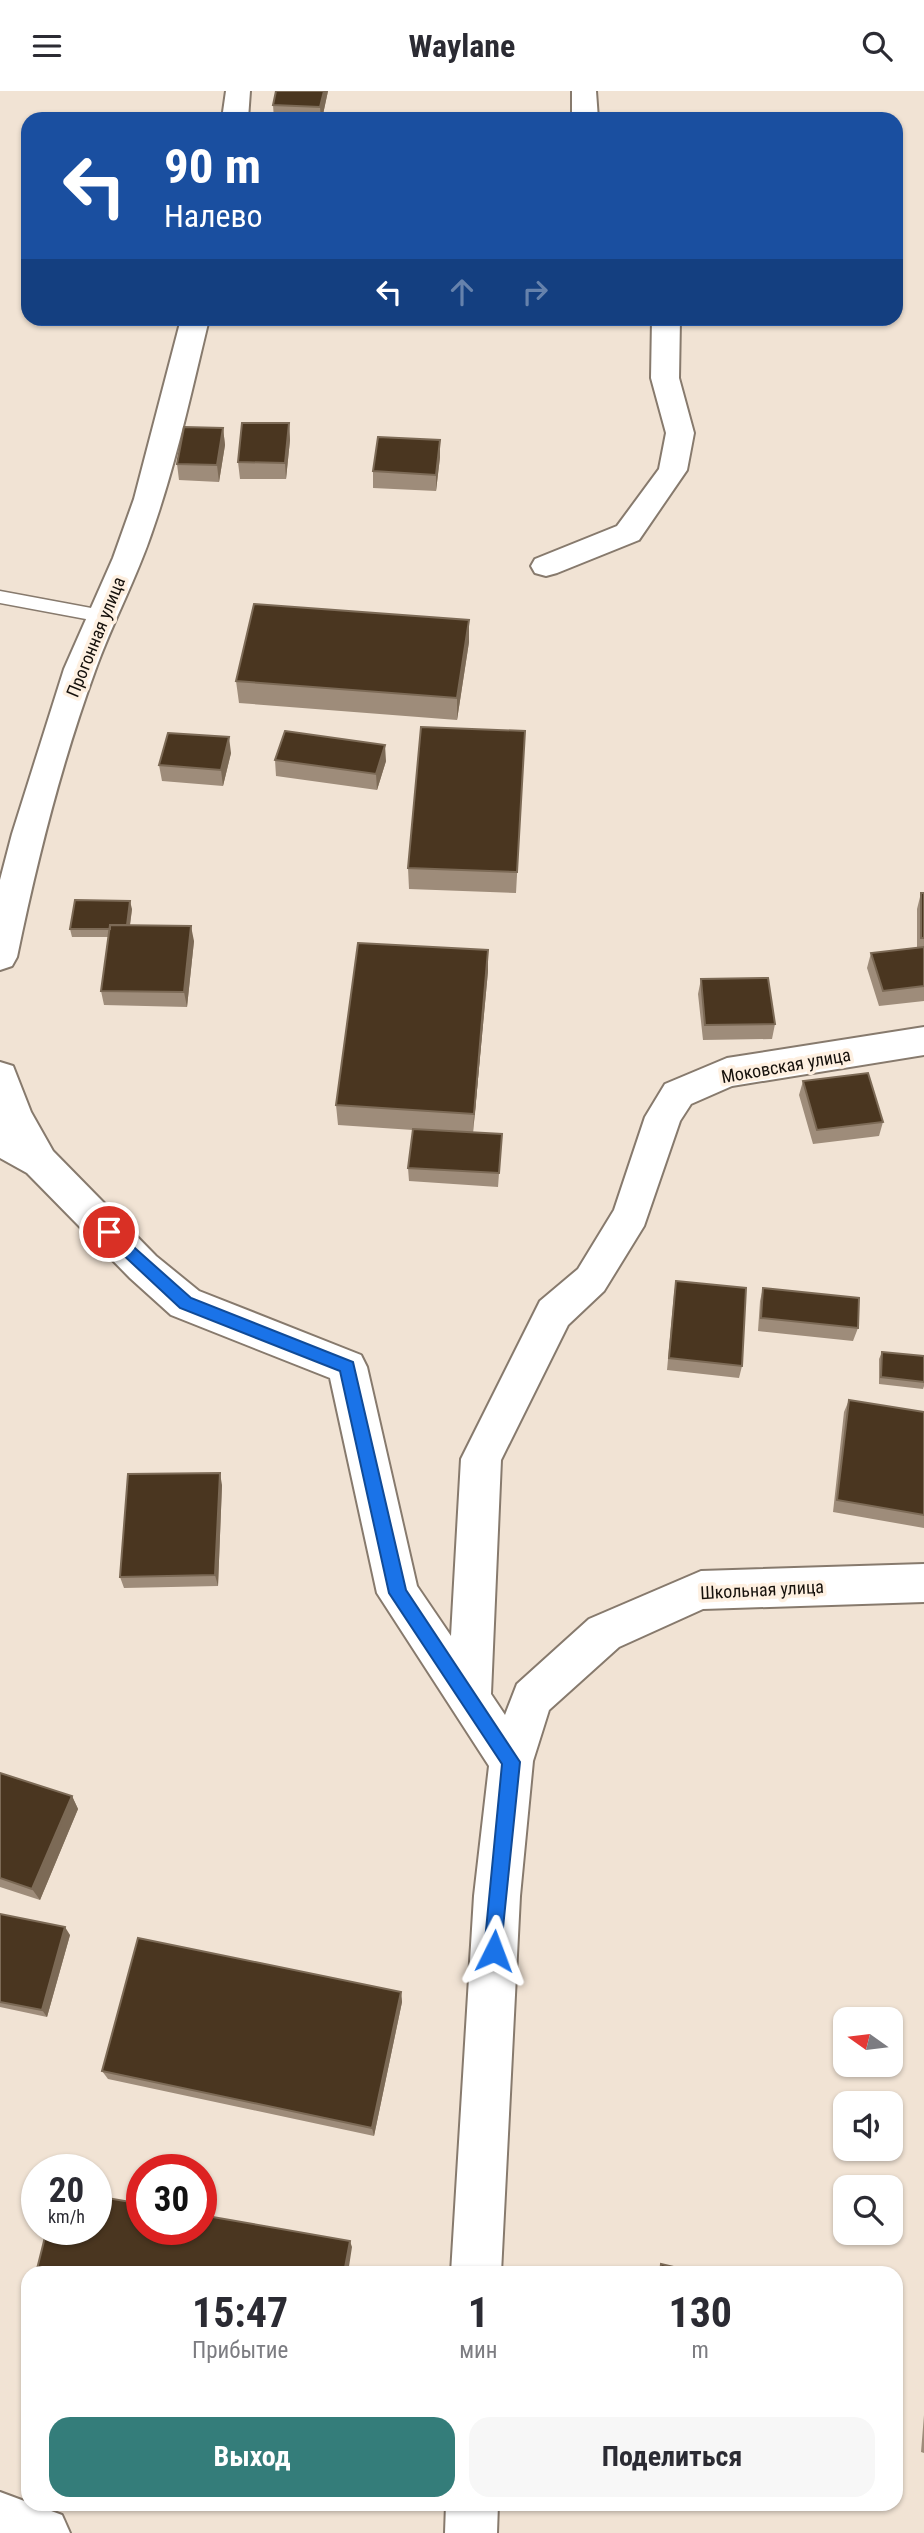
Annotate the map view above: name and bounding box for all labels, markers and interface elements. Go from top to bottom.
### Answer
icon: menu [28,27,66,65]
text: Waylane [409,27,515,65]
icon: search [858,27,896,65]
text: 90 m [164,138,261,195]
icon: left [49,140,140,231]
text: Налево [164,197,263,235]
icon: left [370,273,408,311]
icon: ahead [443,273,481,311]
icon: right [516,273,554,311]
street label: Прогонная улица [62,574,129,700]
street label: Моковская улица [720,1044,852,1087]
pin [79,1202,139,1262]
icon: arrive [90,1213,128,1251]
street label: Школьная улица [700,1576,824,1603]
position arrow [457,1914,531,1988]
north arrow [833,2007,903,2077]
map controls [833,2007,903,2245]
button: sound [833,2091,903,2161]
speed limit sign: 30 [126,2154,217,2245]
text: 20 [49,2170,84,2211]
button: search [833,2175,903,2245]
text: km/h [48,2206,85,2227]
text: 15:47 [192,2288,288,2337]
text: 1 [468,2288,489,2337]
text: 130 [668,2288,732,2337]
text: Прибытие [192,2337,288,2364]
text: мин [459,2337,498,2364]
text: m [692,2337,709,2364]
button: Выход [49,2417,455,2497]
button: Поделиться [469,2417,875,2497]

